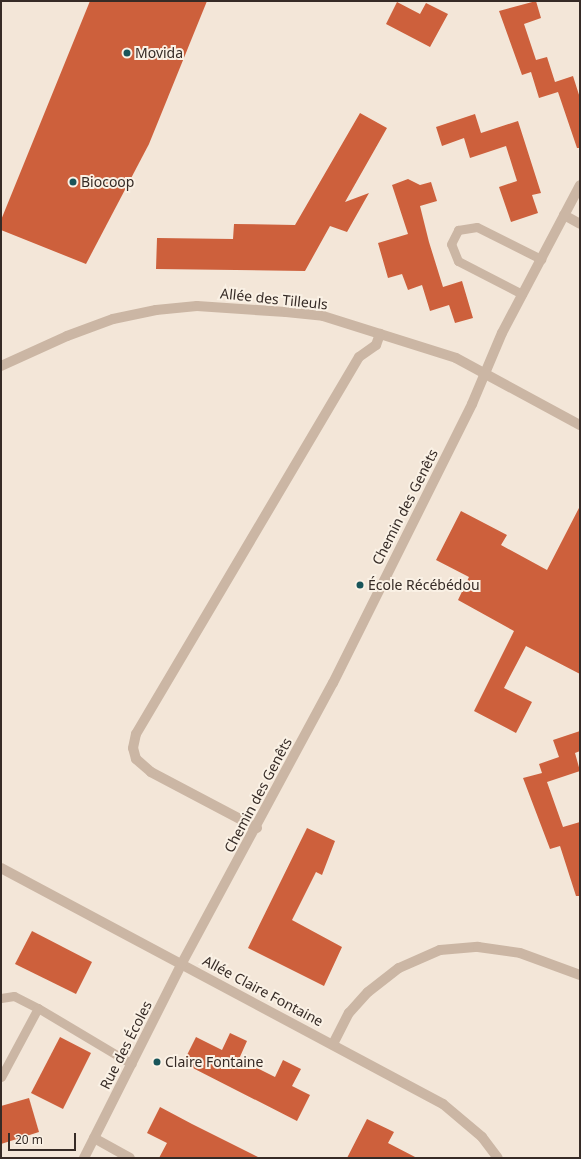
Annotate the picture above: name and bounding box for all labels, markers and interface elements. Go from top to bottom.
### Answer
place label: Movida [135,45,183,61]
marker: Movida [122,48,132,58]
place label: Biocoop [81,174,134,190]
marker: Biocoop [68,177,78,187]
street label: Allée des Tilleuls [219,285,329,313]
street label: Chemin des Genêts [369,446,441,568]
place label: École Récébédou [368,577,480,593]
marker: École Récébédou [355,580,365,590]
street label: Chemin des Genêts [221,735,295,855]
street label: Allée Claire Fontaine [200,952,326,1030]
street label: Rue des Écoles [97,998,155,1092]
place label: Claire Fontaine [165,1054,263,1070]
marker: Claire Fontaine [152,1057,162,1067]
scale bar [10,1125,78,1151]
text: 20 m [15,1131,43,1148]

